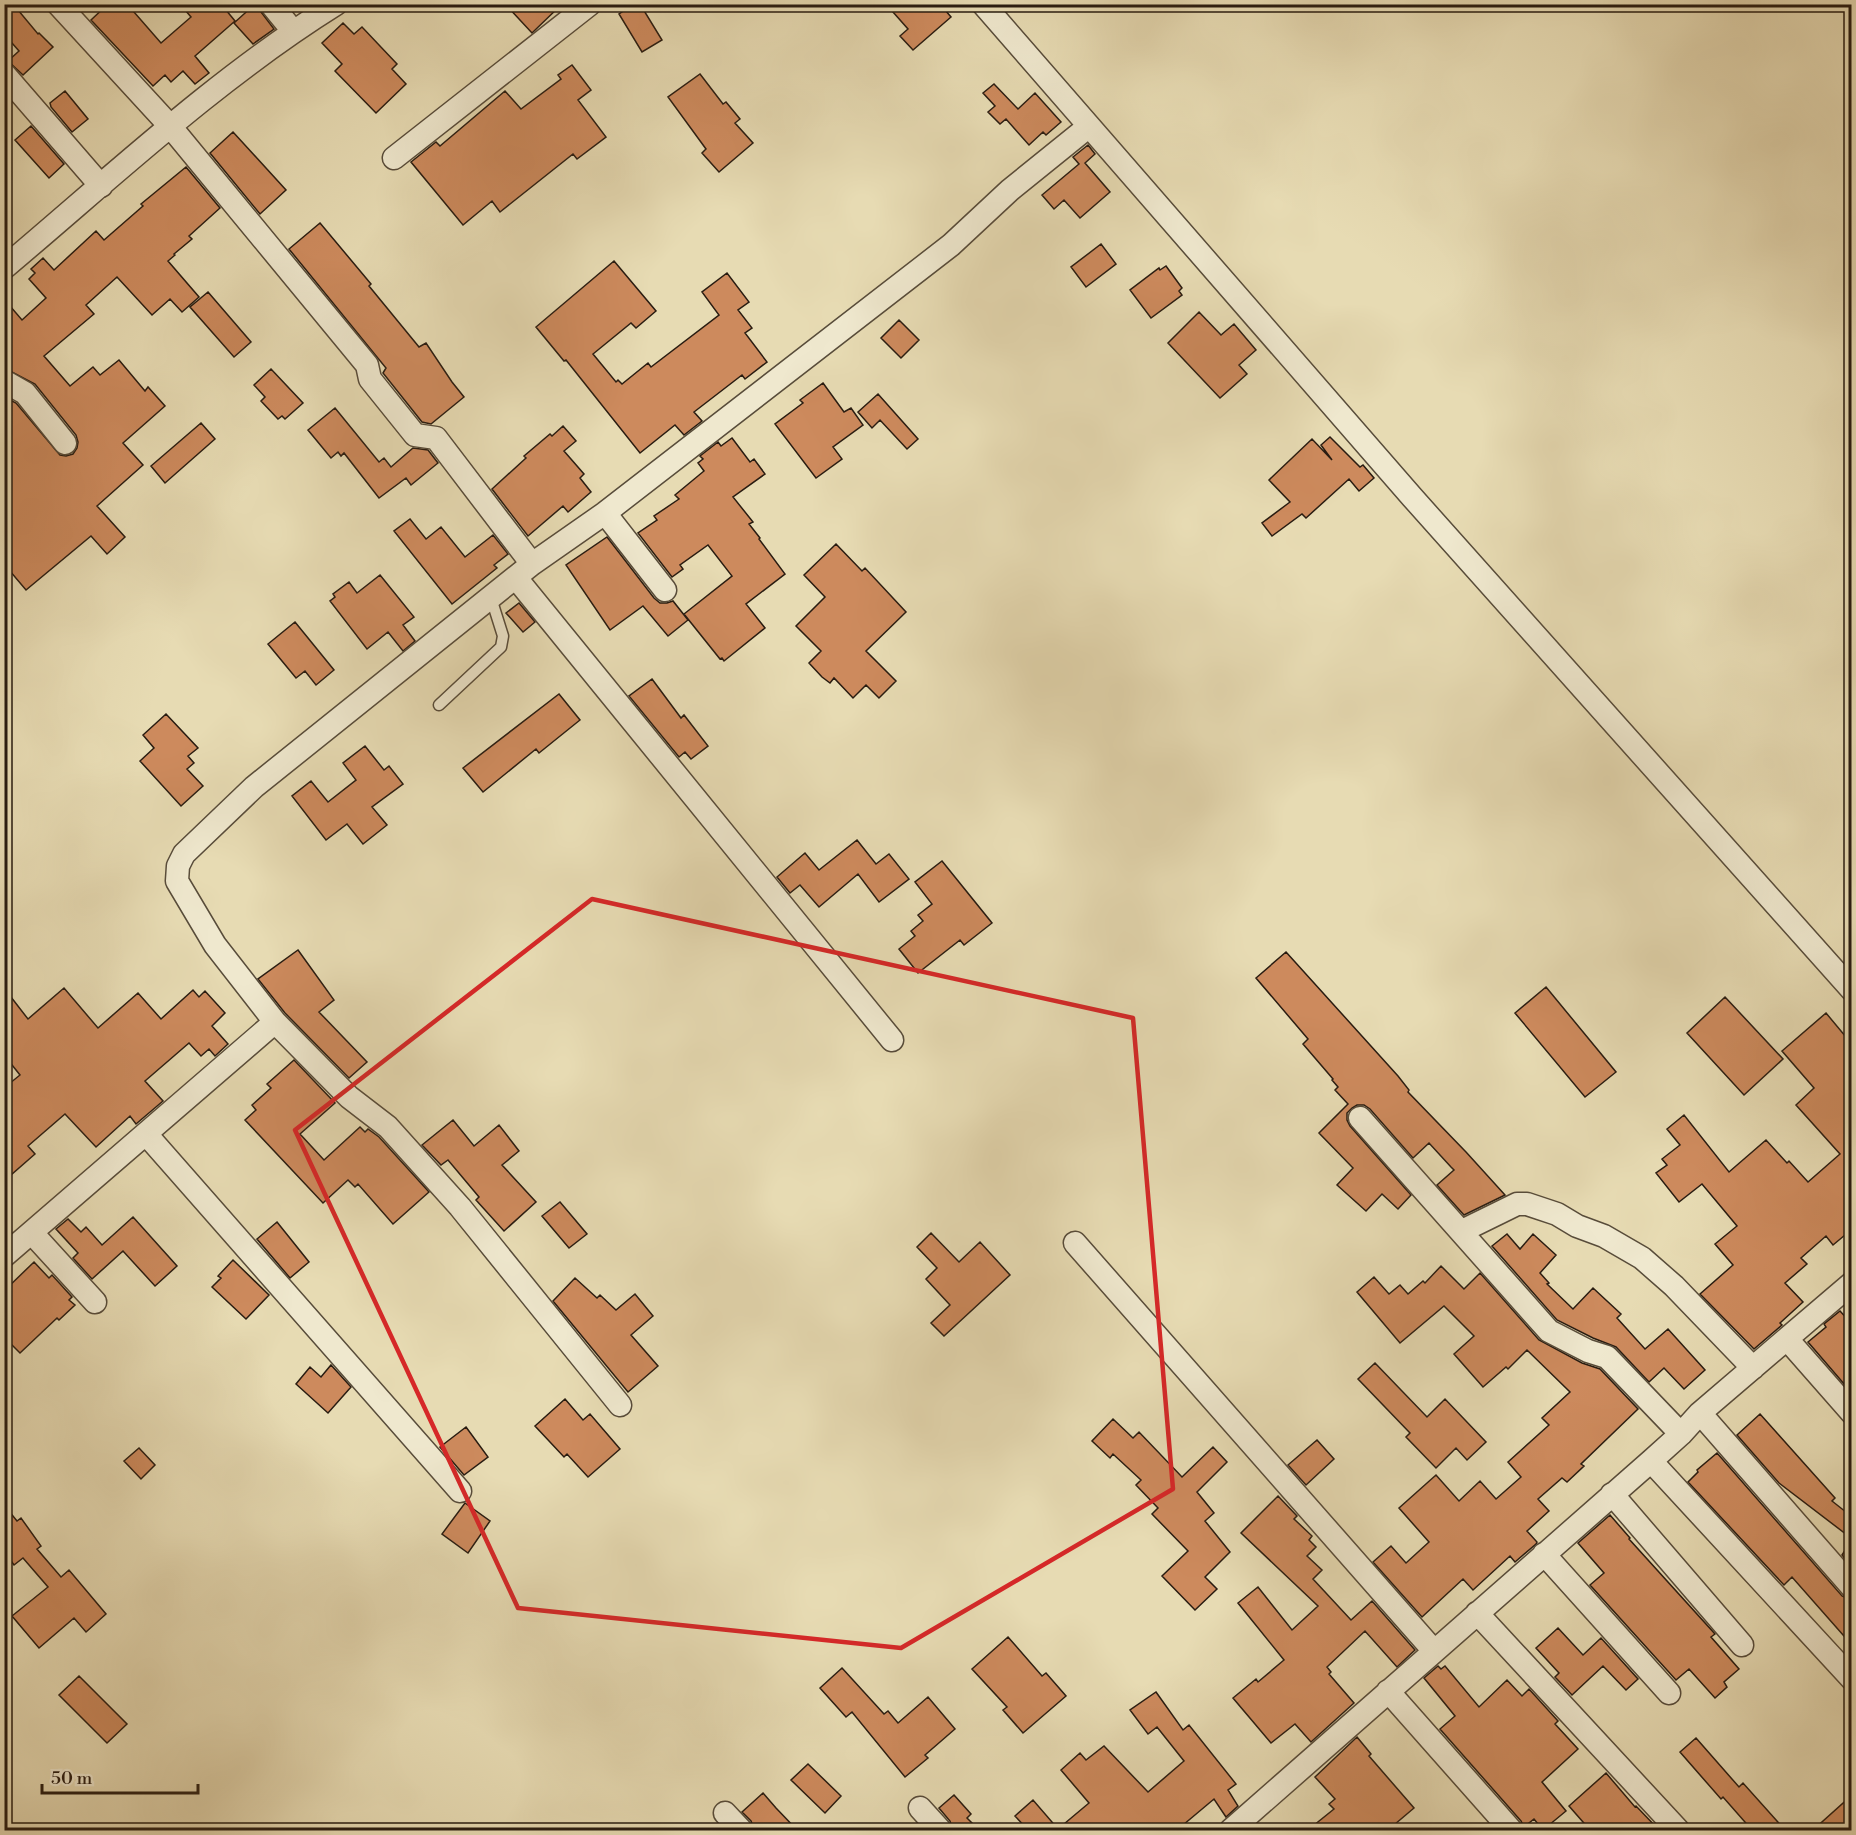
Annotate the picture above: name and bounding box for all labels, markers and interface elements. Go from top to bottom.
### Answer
scale bar [42,1757,198,1795]
text: 50 m [51,1767,93,1790]

